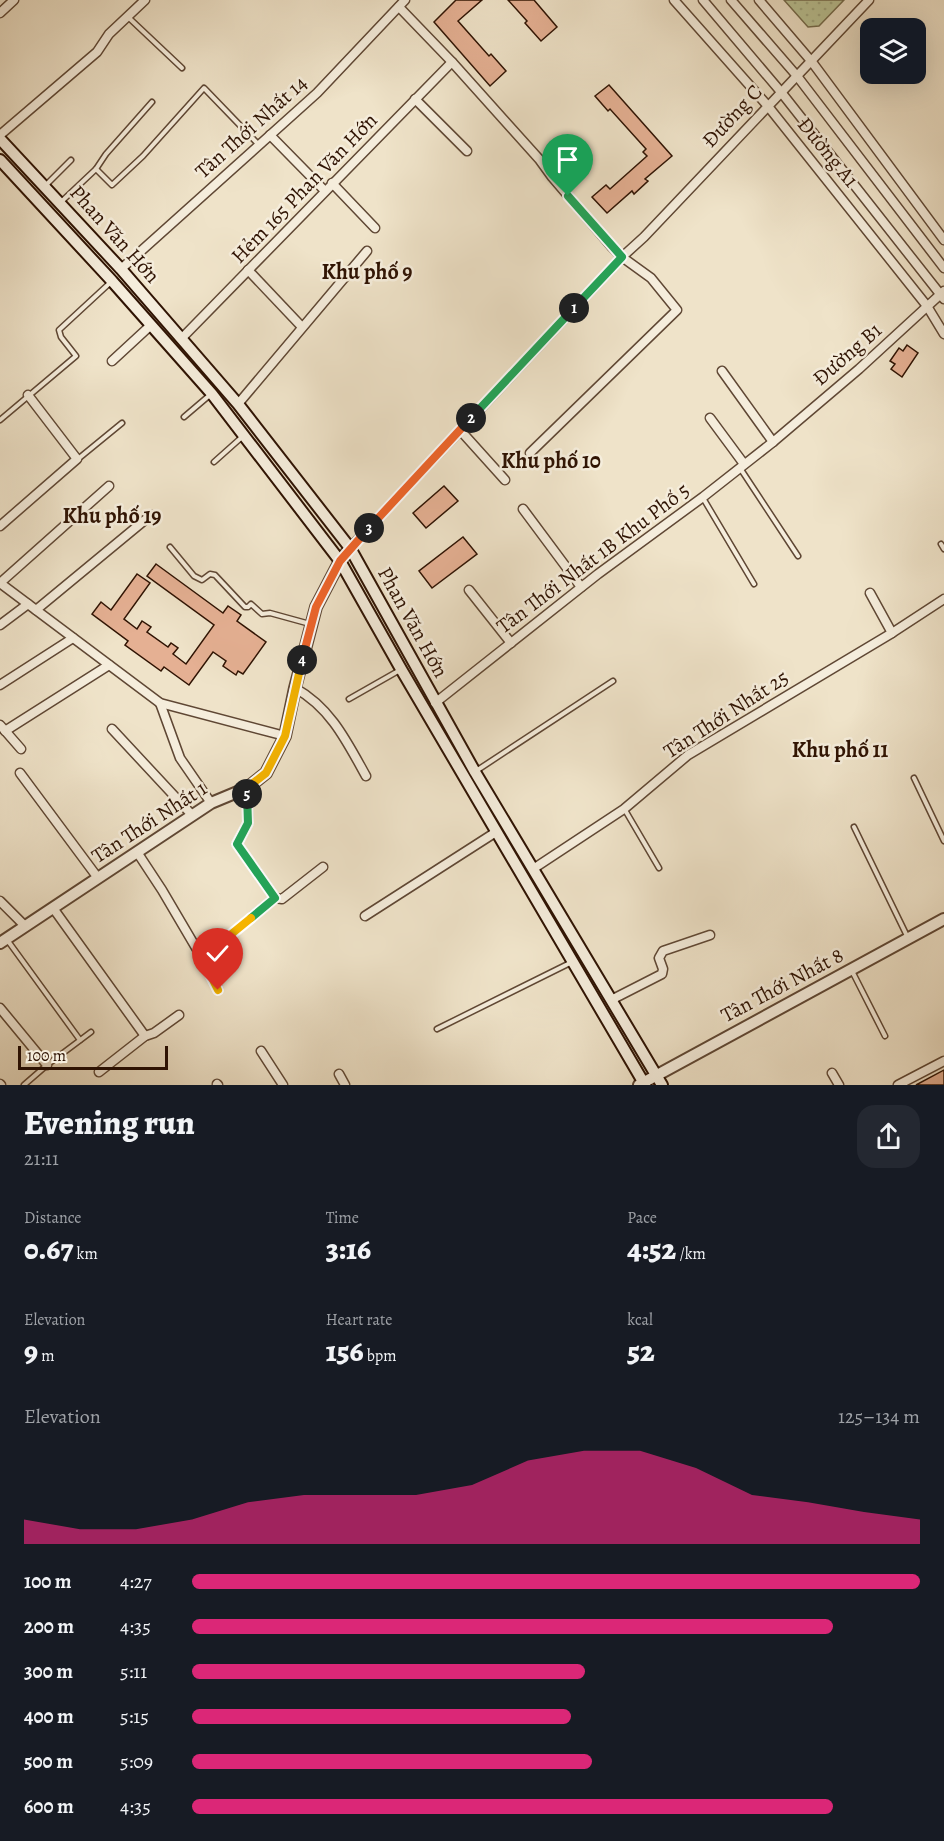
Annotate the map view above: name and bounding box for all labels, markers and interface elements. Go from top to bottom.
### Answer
map controls [860,18,926,84]
button: layers [860,18,926,84]
street label: Tân Thới Nhất 14 [189,69,313,185]
street label: Đường C [696,78,768,154]
street label: Hẻm 165 Phan Văn Hớn [225,107,383,269]
street label: Đường A1 [791,111,865,193]
pin [542,134,593,196]
icon: arrive [551,143,584,176]
street label: Phan Văn Hớn [64,179,166,289]
district label: Khu phố 9 [321,257,413,287]
pin: 1 [559,293,589,323]
text: 1 [571,297,577,319]
street label: Đường B1 [806,316,888,392]
pin: 2 [456,403,486,433]
text: 2 [467,407,475,429]
district label: Khu phố 10 [501,446,601,476]
street label: Tân Thới Nhất 1B Khu Phố 5 [491,476,695,640]
district label: Khu phố 19 [63,501,161,531]
pin: 3 [354,513,384,543]
text: 3 [366,517,372,539]
street label: Phan Văn Hớn [371,562,455,682]
pin: 4 [287,645,317,675]
text: 4 [298,649,306,671]
street label: Tân Thới Nhất 25 [658,663,794,765]
district label: Khu phố 11 [792,735,888,765]
street label: Tân Thới Nhất 1 [86,774,212,870]
pin: 5 [232,779,262,809]
text: 5 [244,783,250,805]
pin [192,928,243,990]
icon: check [201,937,234,970]
street label: Tân Thới Nhất 8 [716,941,848,1029]
scale bar [18,1043,168,1070]
text: 100 m [27,1045,66,1067]
text: Evening run [24,1100,195,1145]
button: share [857,1105,920,1168]
text: 21:11 [24,1145,59,1172]
text: Distance [24,1207,81,1229]
text: Time [326,1207,359,1229]
text: Pace [627,1207,657,1229]
text: 0.67 [24,1229,73,1269]
text: 3:16 [326,1229,371,1269]
text: 4:52 [627,1229,676,1269]
text: km [73,1243,98,1265]
text: /km [676,1243,706,1265]
text: Elevation [24,1309,85,1331]
text: Heart rate [326,1309,392,1331]
text: kcal [627,1309,653,1331]
text: 9 [24,1331,38,1371]
text: 156 [326,1331,364,1371]
text: 52 [627,1331,655,1371]
text: m [38,1345,55,1367]
text: bpm [364,1345,397,1367]
text: Elevation [24,1403,101,1430]
text: 125–134 m [838,1403,920,1430]
text: 100 m [24,1568,72,1595]
text: 4:27 [120,1568,152,1595]
text: 200 m [24,1613,74,1640]
text: 4:35 [120,1613,151,1640]
text: 300 m [24,1658,73,1685]
text: 5:11 [120,1658,147,1685]
text: 400 m [24,1703,74,1730]
text: 5:15 [120,1703,149,1730]
text: 500 m [24,1748,73,1775]
text: 5:09 [120,1748,153,1775]
text: 600 m [24,1793,74,1820]
text: 4:35 [120,1793,151,1820]

